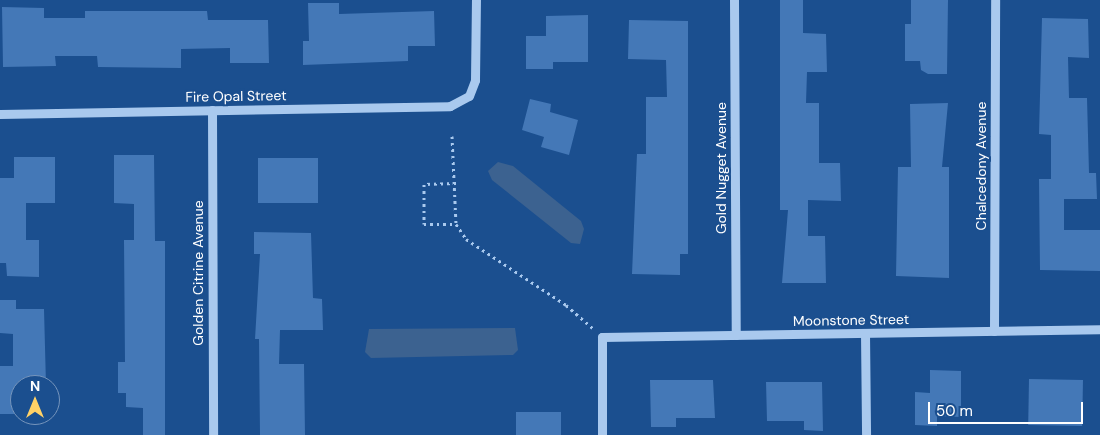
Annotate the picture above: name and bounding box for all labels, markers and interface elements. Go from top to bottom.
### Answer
street label: Fire Opal Street [185,87,287,105]
street label: Gold Nugget Avenue [713,102,729,234]
street label: Chalcedony Avenue [973,102,989,230]
street label: Golden Citrine Avenue [190,200,206,346]
street label: Moonstone Street [793,311,909,329]
north arrow [10,375,60,425]
text: N [30,377,40,395]
scale bar [930,392,1085,424]
text: 50 m [936,401,973,421]

